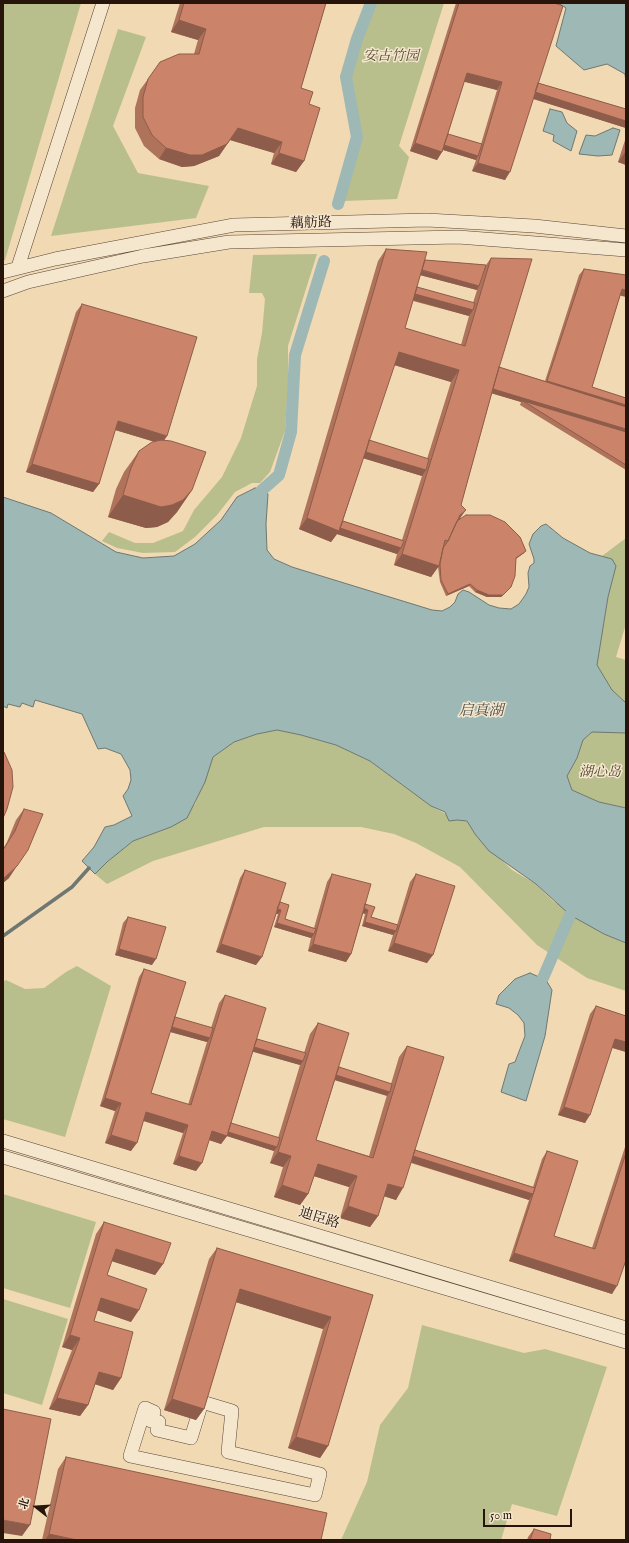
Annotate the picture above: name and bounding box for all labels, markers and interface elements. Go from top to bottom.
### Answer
park label: 安古竹园 [363,49,419,65]
street label: 藕舫路 [290,215,332,233]
water label: 启真湖 [459,703,503,721]
park label: 湖心岛 [579,765,621,781]
street label: 迪臣路 [296,1205,342,1233]
north arrow [16,1487,56,1527]
text: 北 [16,1496,33,1511]
scale bar [485,1501,574,1527]
text: 50 m [490,1508,512,1523]

